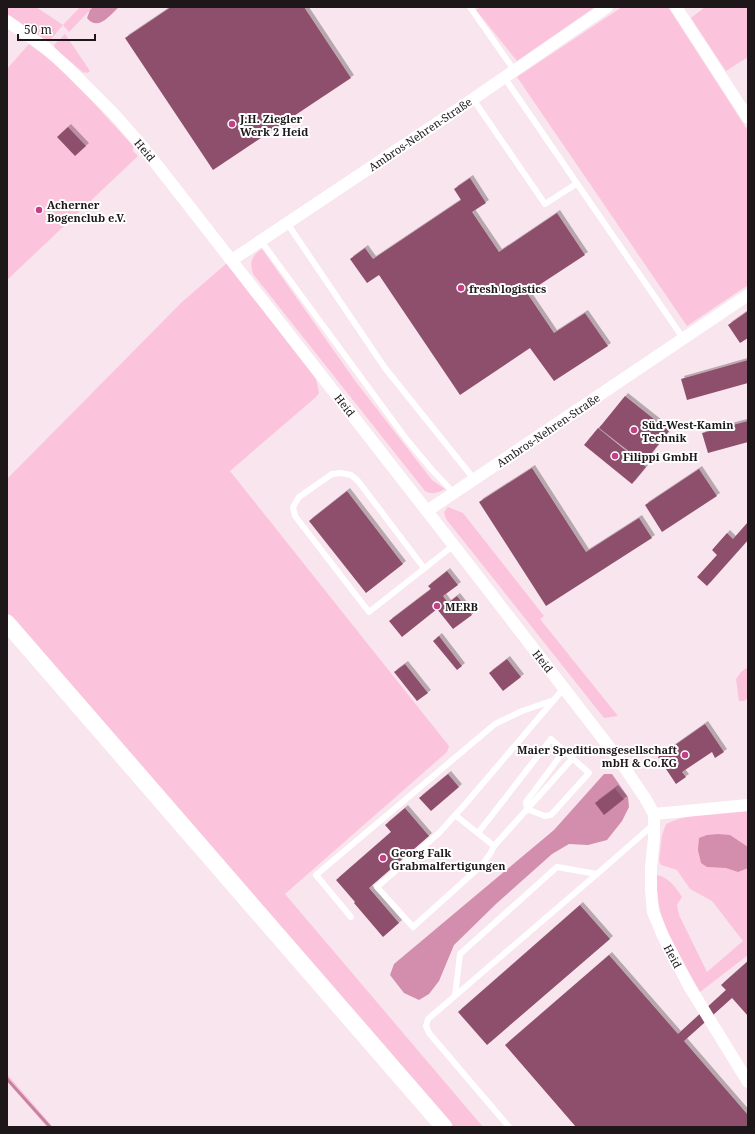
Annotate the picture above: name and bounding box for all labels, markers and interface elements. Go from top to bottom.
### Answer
scale bar [18,16,95,42]
text: 50 m [24,21,52,38]
street label: Ambros-Nehren-Straße [365,94,475,174]
place label: J.H. Ziegler Werk 2 Heid [239,111,308,139]
marker: J.H. Ziegler Werk 2 Heid [227,119,237,129]
street label: Heid [131,136,159,165]
place label: Acherner Bogenclub e.V. [47,197,126,225]
marker: Acherner Bogenclub e.V. [34,205,44,215]
place label: fresh logistics [469,281,546,296]
marker: fresh logistics [456,283,466,293]
street label: Ambros-Nehren-Straße [493,390,603,470]
street label: Heid [331,391,359,420]
place label: Süd-West-Kamin Technik [642,417,734,445]
marker: Süd-West-Kamin Technik [629,425,639,435]
place label: Filippi GmbH [623,449,698,464]
marker: Filippi GmbH [610,451,620,461]
place label: MERB [445,599,478,614]
marker: MERB [432,601,442,611]
street label: Heid [529,647,557,676]
place label: Maier Speditionsgesellschaft mbH & Co.KG [517,742,678,770]
marker: Maier Speditionsgesellschaft mbH & Co.KG [680,750,690,760]
place label: Georg Falk Grabmalfertigungen [391,845,506,873]
marker: Georg Falk Grabmalfertigungen [378,853,388,863]
street label: Heid [661,941,686,971]

